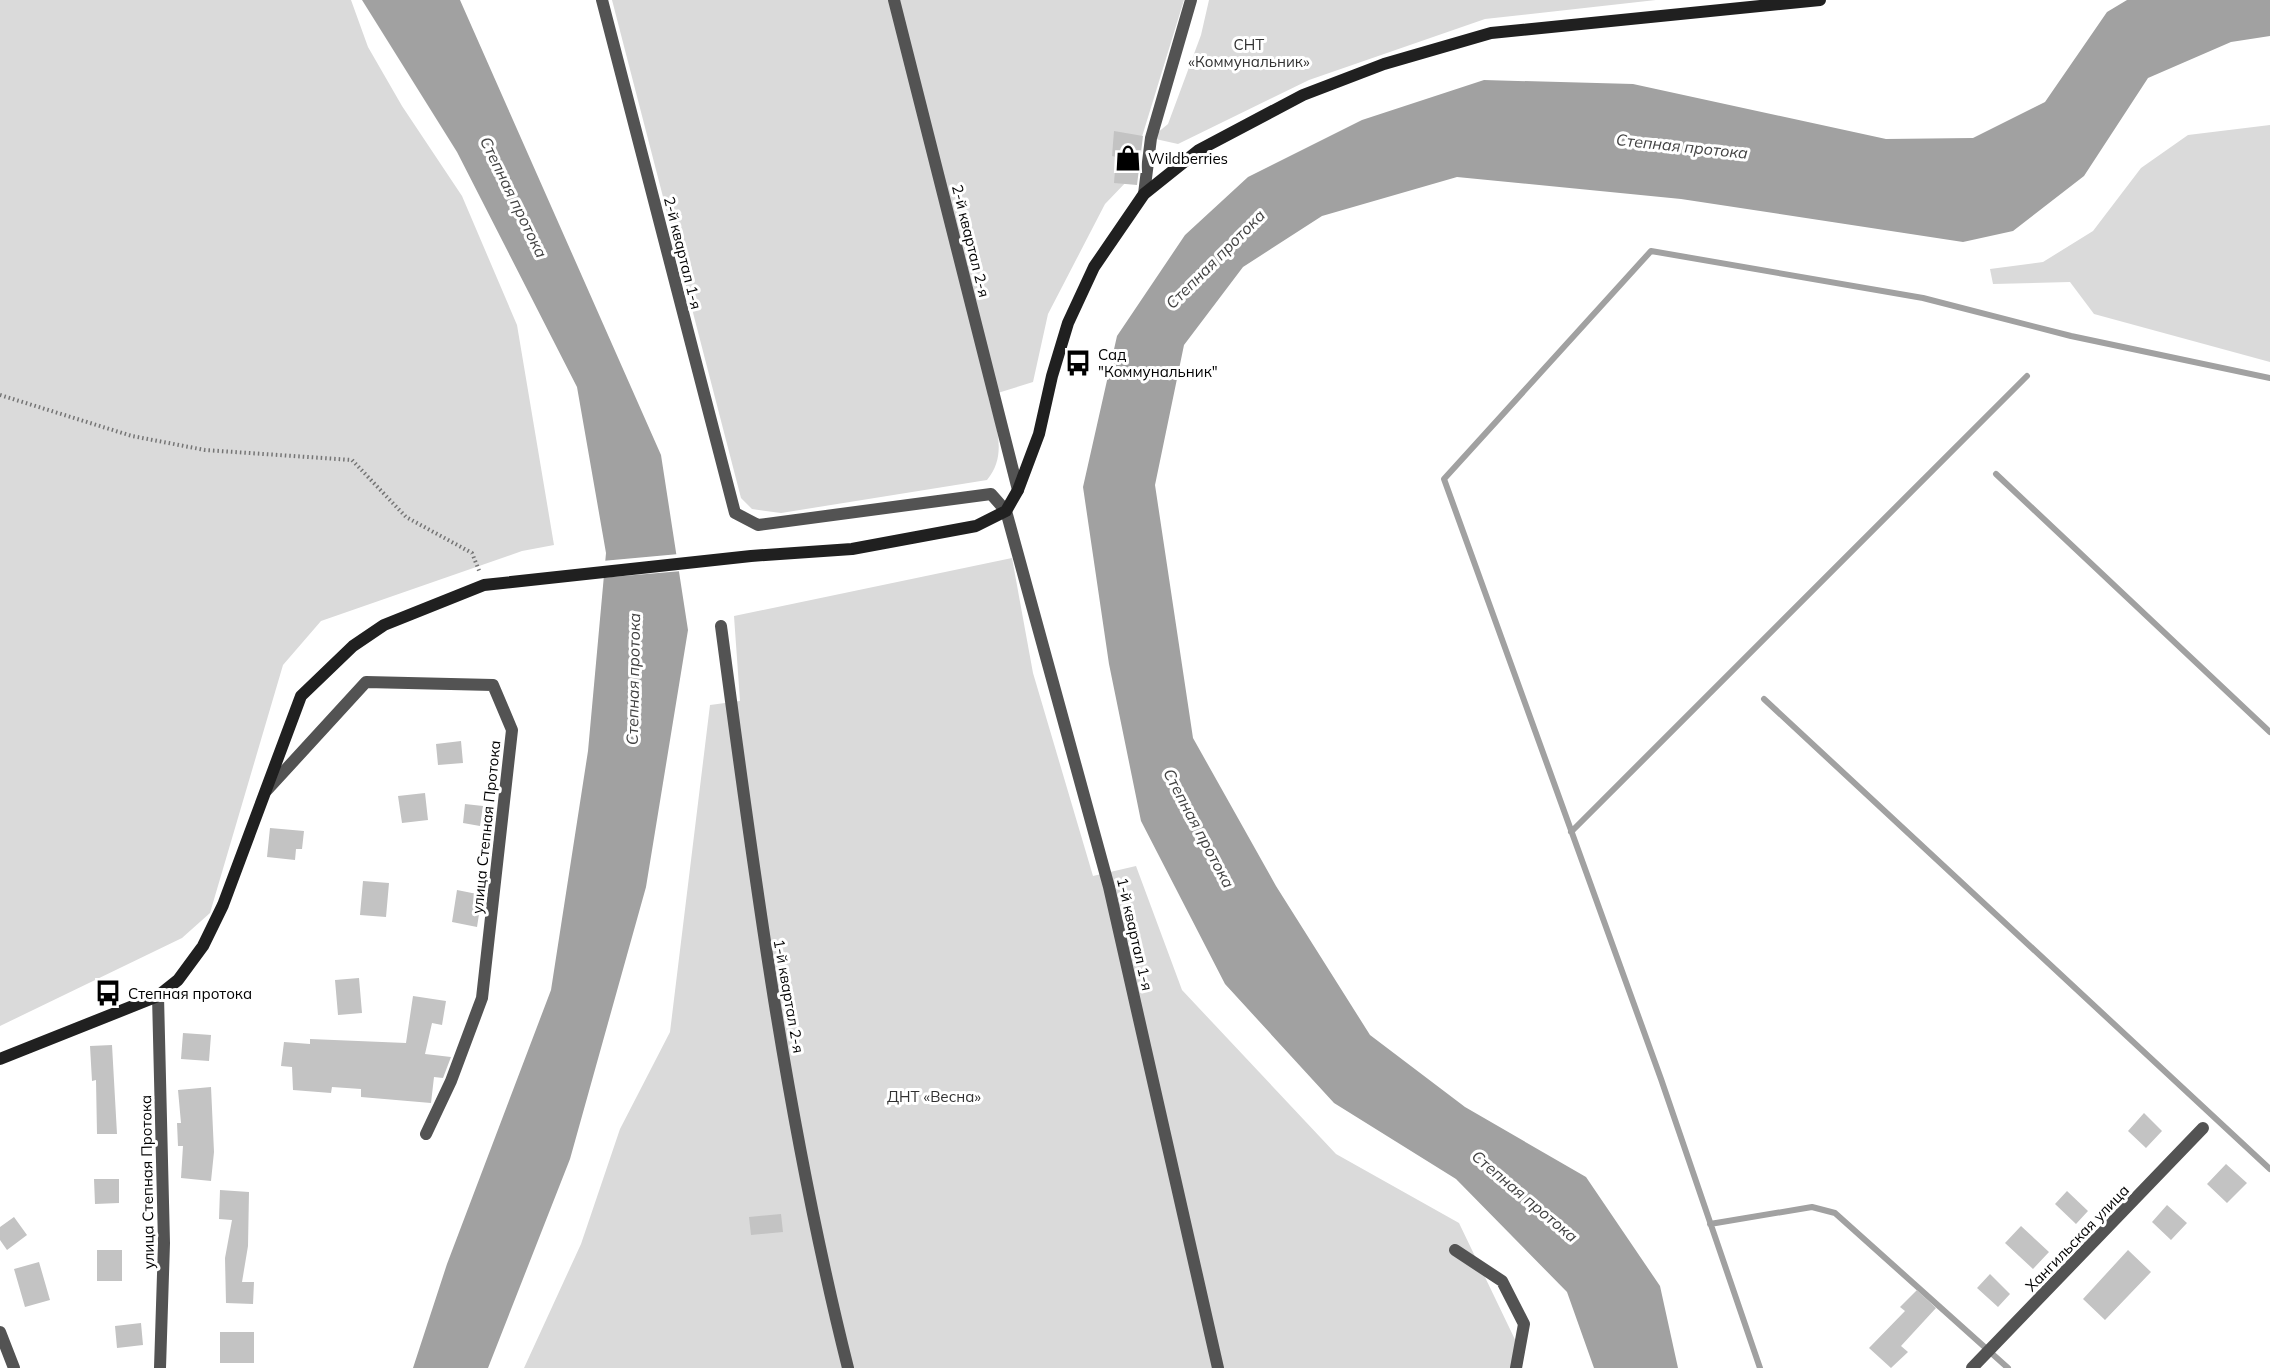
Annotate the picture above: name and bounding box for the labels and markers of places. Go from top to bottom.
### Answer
shop icon: Wildberries [1113,143,1143,173]
place label: Wildberries [1148,149,1228,168]
place label: Сад "Коммунальник" [1098,345,1218,381]
bus stop icon: Сад "Коммунальник" [1063,348,1093,378]
bus stop icon: Степная протока [93,978,123,1008]
place label: Степная протока [128,984,252,1003]

